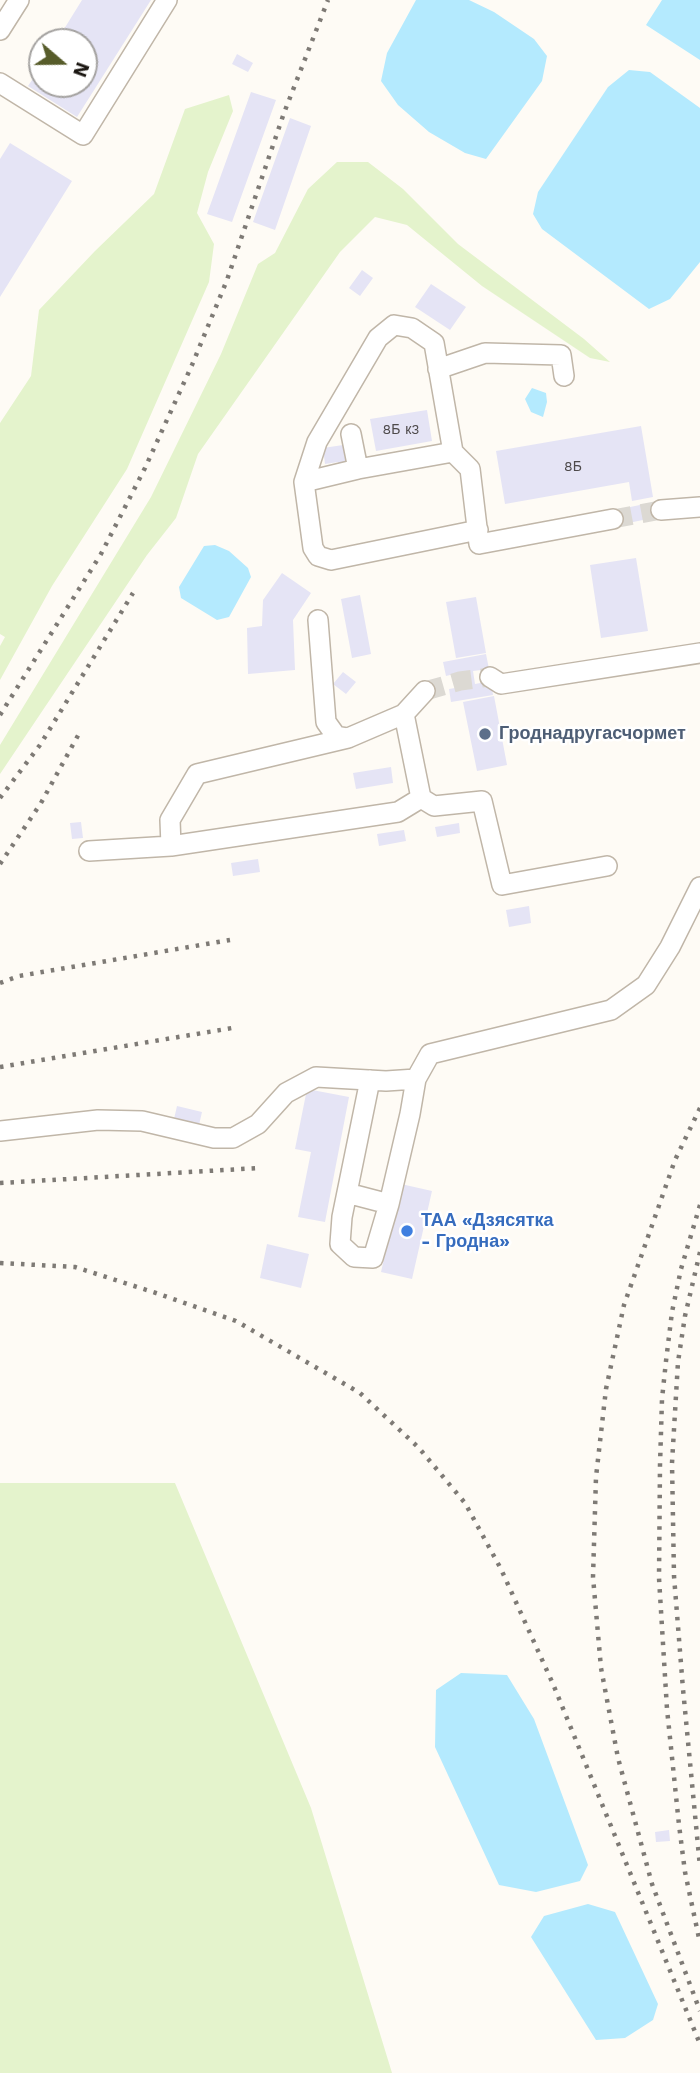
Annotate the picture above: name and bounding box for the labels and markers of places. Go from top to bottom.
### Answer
place label: Гроднадругасчормет [499,723,686,745]
marker: Гроднадругасчормет [477,726,493,742]
place label: ТАА «Дзясятка - Гродна» [421,1210,554,1252]
marker: ТАА «Дзясятка - Гродна» [399,1223,415,1239]

